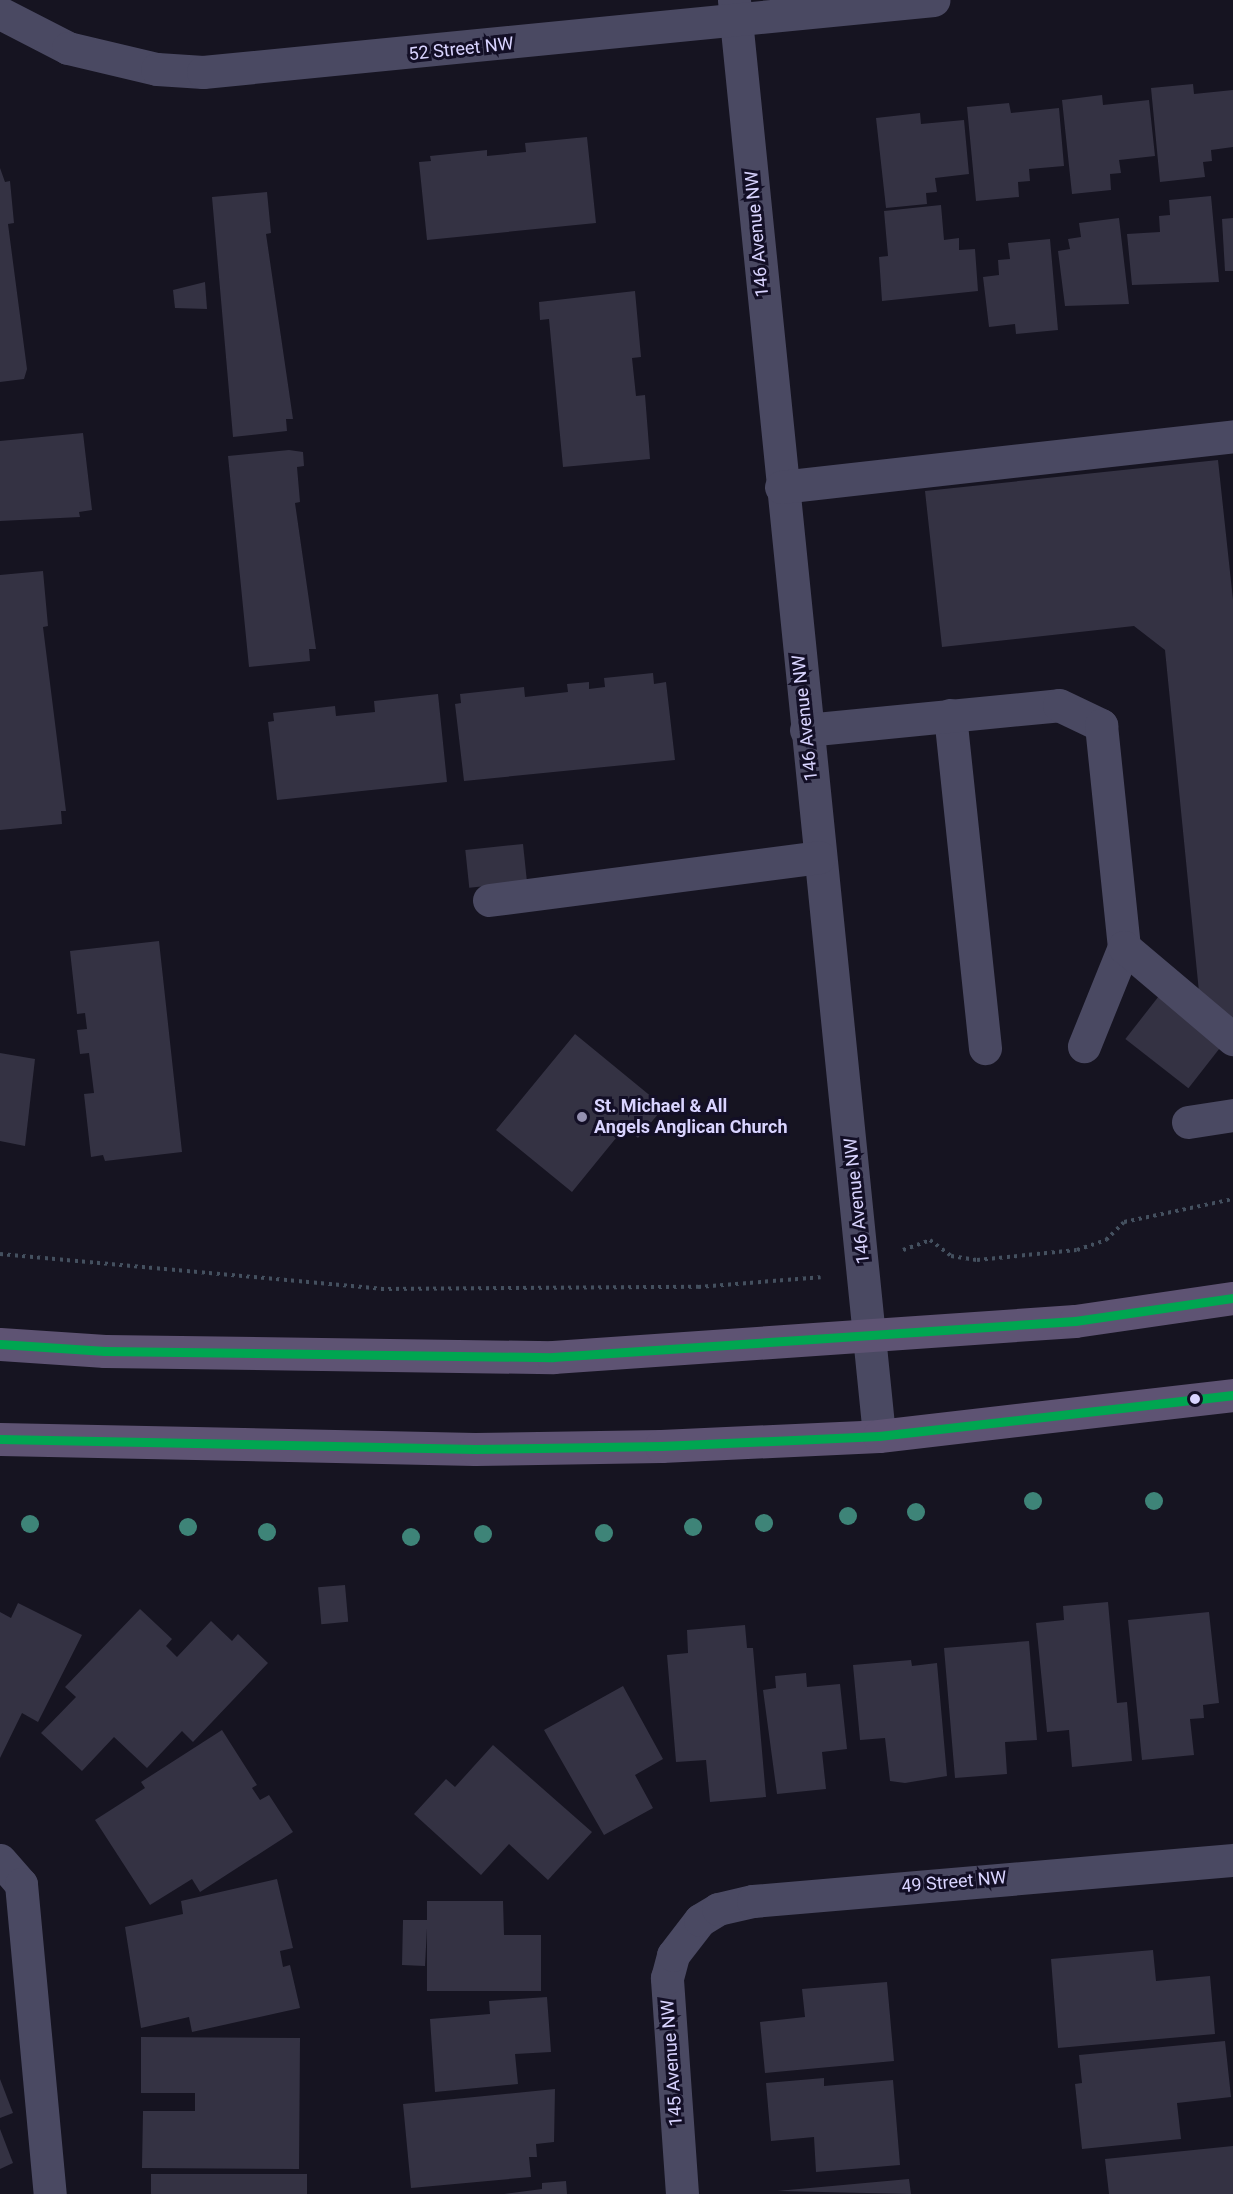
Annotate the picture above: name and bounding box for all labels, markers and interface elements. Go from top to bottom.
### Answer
street label: 52 Street NW [407,33,515,65]
street label: 146 Avenue NW [741,170,773,298]
street label: 146 Avenue NW [788,654,822,782]
place label: St. Michael & All Angels Anglican Church [594,1096,787,1138]
marker: St. Michael & All Angels Anglican Church [575,1110,589,1124]
street label: 146 Avenue NW [840,1137,874,1265]
unlabelled marker [1189,1393,1201,1405]
street label: 49 Street NW [901,1867,1007,1897]
street label: 145 Avenue NW [657,1999,687,2127]

